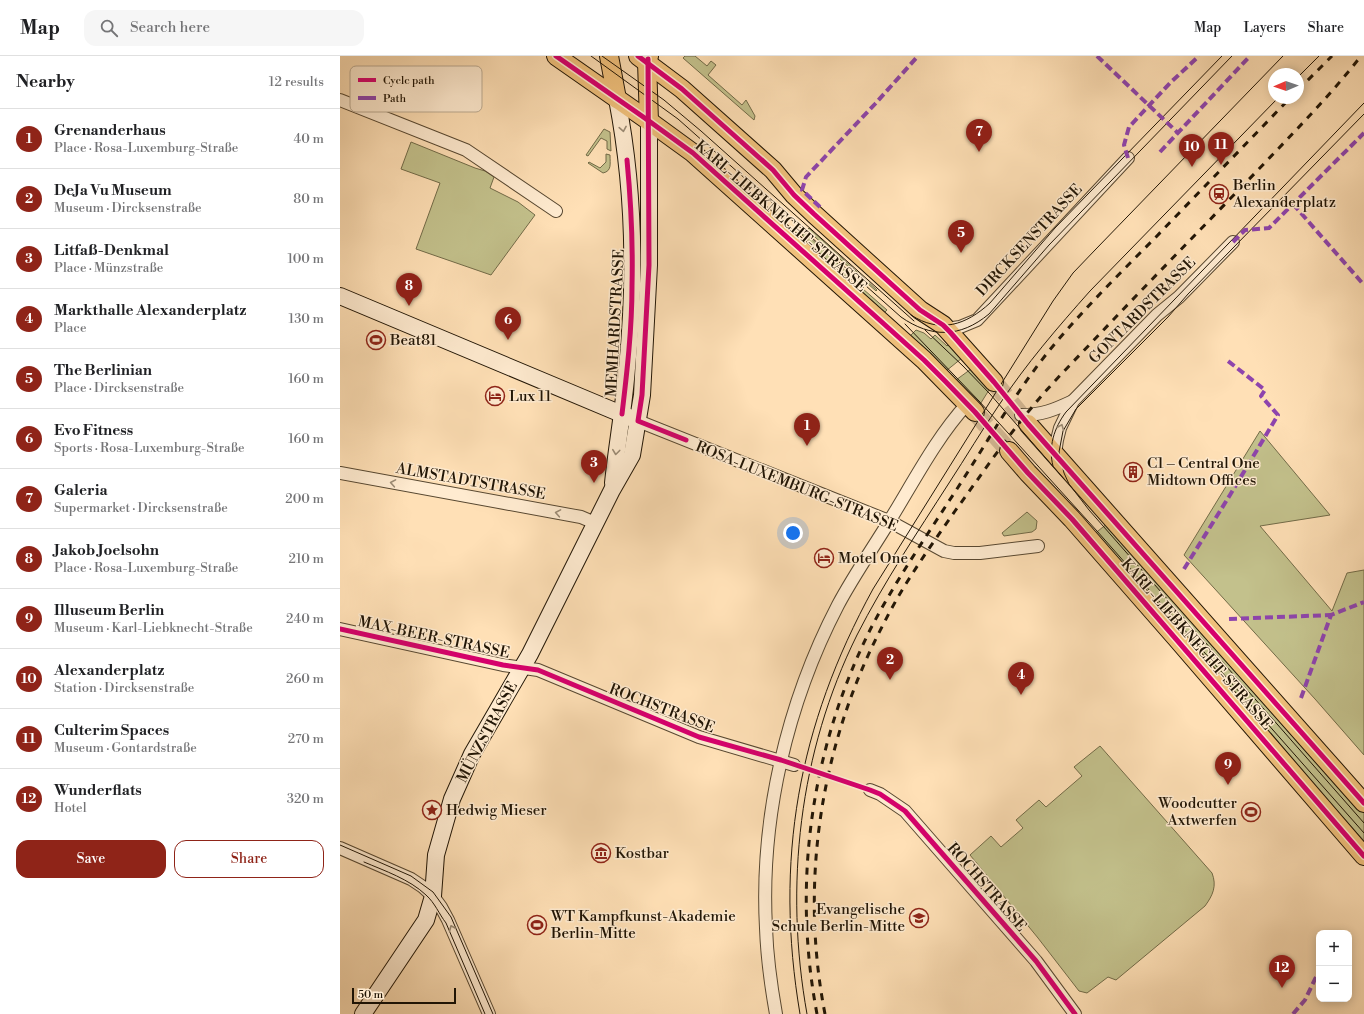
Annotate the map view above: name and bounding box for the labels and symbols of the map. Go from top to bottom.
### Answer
legend [350,66,482,112]
north arrow [1268,68,1304,104]
text: Cycle path [383,74,435,88]
text: Path [383,92,407,106]
pin: 7 [966,119,992,152]
one-way arrow [618,126,627,132]
pin: 11 [1208,132,1234,165]
pin: 10 [1179,134,1205,167]
street label: KARL-LIEBKNECHT-STRASSE [691,137,871,296]
place label: Berlin Alexanderplatz [1232,176,1336,212]
street label: DIRCKSENSTRASSE [972,180,1086,301]
station icon: Berlin Alexanderplatz [1208,183,1230,205]
pin: 5 [948,220,974,253]
street label: MEMHARDSTRASSE [602,248,629,398]
street label: GONTARDSTRASSE [1085,253,1200,368]
pin: 8 [396,273,422,306]
pin: 6 [495,307,521,340]
sports icon: Beat81 [365,329,387,351]
place label: Beat81 [389,331,437,350]
hotel icon: Lux 11 [484,385,506,407]
place label: Lux 11 [509,387,552,406]
pin: 1 [794,413,820,446]
one-way arrow [1057,423,1065,430]
street label: ROSA-LUXEMBURG-STRASSE [693,437,901,536]
one-way arrow [612,449,621,455]
pin: 3 [581,450,607,483]
place label: C1 – Central One Midtown Offices [1147,454,1260,490]
street label: ALMSTADTSTRASSE [394,459,547,504]
building icon: C1 – Central One Midtown Offices [1122,461,1144,483]
one-way arrow [390,479,396,487]
one-way arrow [555,509,561,518]
your location [783,523,803,543]
hotel icon: Motel One [813,547,835,569]
place label: Motel One [838,549,908,568]
street label: KARL-LIEBKNECHT-STRASSE [1117,554,1276,734]
street label: MAX-BEER-STRASSE [356,612,511,663]
pin: 2 [877,647,903,680]
pin: 4 [1008,662,1034,695]
street label: MÜNZSTRASSE [452,678,522,786]
street label: ROCHSTRASSE [606,680,717,737]
pin: 9 [1215,752,1241,785]
place label: Woodcutter Axtwerfen [1157,794,1238,830]
place icon: Hedwig Mieser [421,799,443,821]
place label: Hedwig Mieser [446,801,547,820]
sports icon: Woodcutter Axtwerfen [1240,801,1262,823]
street label: ROCHSTRASSE [943,839,1030,936]
museum icon: Kostbar [590,842,612,864]
place label: Kostbar [615,844,670,863]
place label: Evangelische Schule Berlin-Mitte [772,900,905,936]
place label: WT Kampfkunst-Akademie Berlin-Mitte [550,907,736,943]
school or university icon: Evangelische Schule Berlin-Mitte [908,907,930,929]
sports icon: WT Kampfkunst-Akademie Berlin-Mitte [526,914,548,936]
one-way arrow [448,925,456,932]
pin: 12 [1269,955,1295,988]
scale bar [352,986,456,1005]

